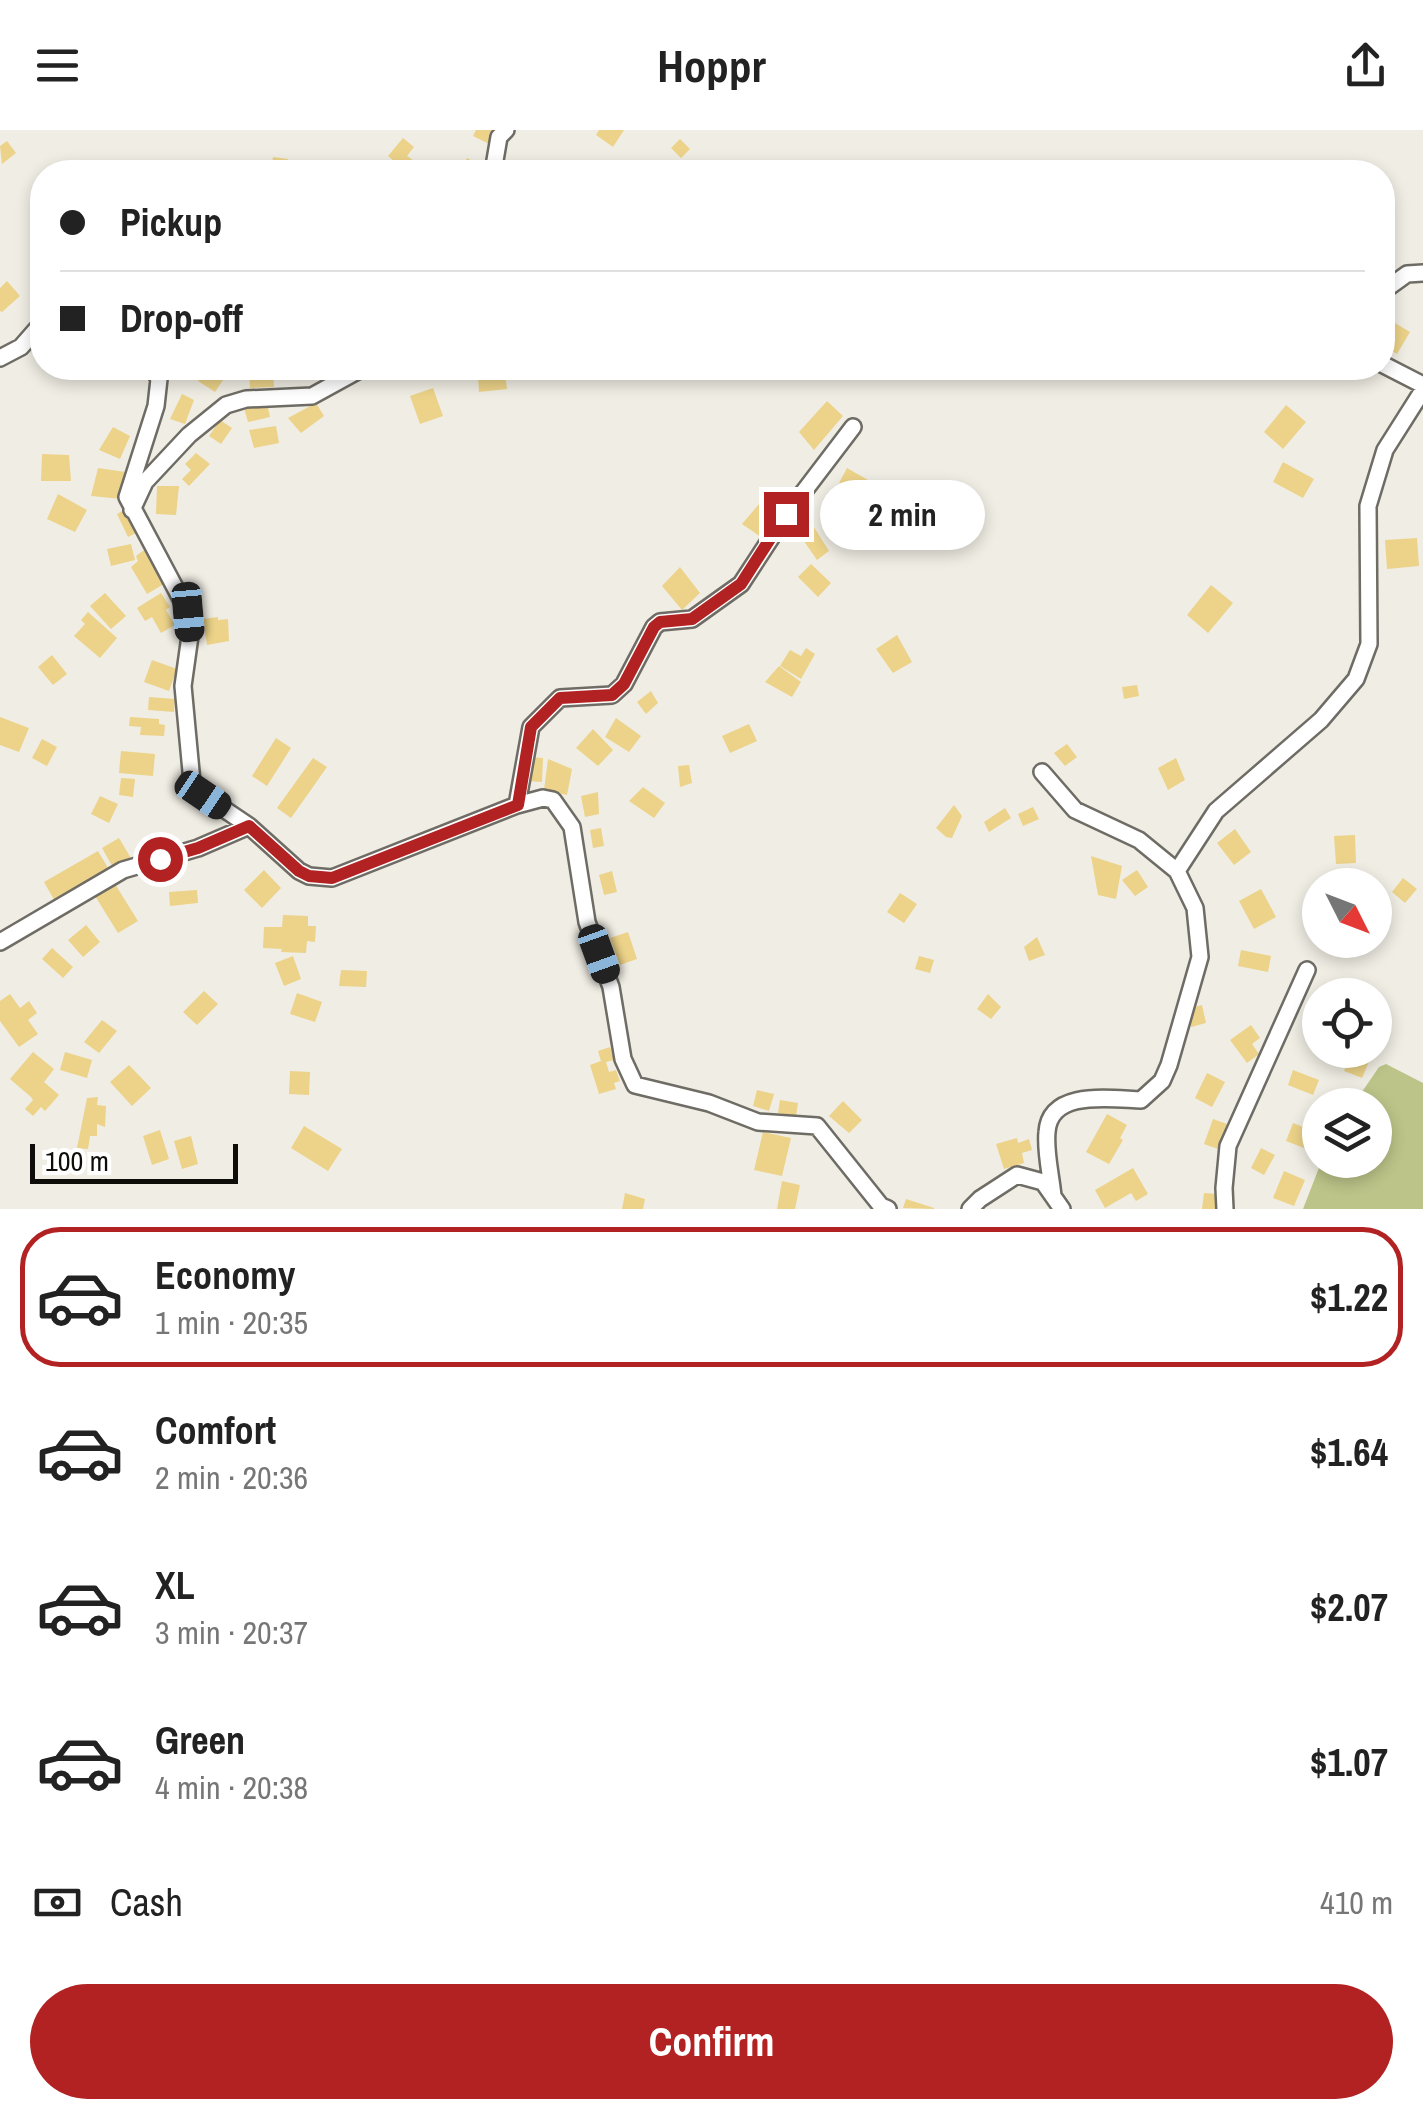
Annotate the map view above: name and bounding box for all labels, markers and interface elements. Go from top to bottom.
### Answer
text: Hoppr [657,35,766,96]
icon: menu [30,38,85,93]
icon: share [1338,38,1393,93]
text: Pickup [120,197,222,248]
text: Drop-off [120,293,243,344]
callout: 2 min [821,479,986,549]
route end [764,492,809,537]
text: 2 min [868,493,937,536]
car [170,581,206,643]
car [170,766,236,824]
route start [138,837,183,882]
north arrow [1302,868,1392,958]
map controls [1302,868,1392,1178]
car [575,921,623,987]
button: locate [1302,978,1392,1068]
button: layers [1302,1088,1392,1178]
scale bar [30,1139,238,1184]
text: 100 m [45,1142,109,1180]
text: Economy [155,1250,295,1301]
icon: car [35,1252,125,1342]
text: $1.22 [1310,1272,1388,1323]
text: 1 min · 20:35 [155,1301,308,1344]
text: Comfort [155,1405,276,1456]
icon: car [35,1407,125,1497]
text: $1.64 [1310,1427,1388,1478]
text: 2 min · 20:36 [155,1456,308,1499]
text: XL [155,1560,195,1611]
icon: car [35,1562,125,1652]
text: $2.07 [1310,1582,1388,1633]
text: 3 min · 20:37 [155,1611,308,1654]
text: Green [155,1715,245,1766]
icon: car [35,1717,125,1807]
text: $1.07 [1310,1737,1388,1788]
text: 4 min · 20:38 [155,1766,308,1809]
icon: cash [30,1875,85,1930]
text: Cash [110,1877,183,1928]
text: 410 m [1320,1881,1393,1924]
button: Confirm [30,1984,1393,2099]

